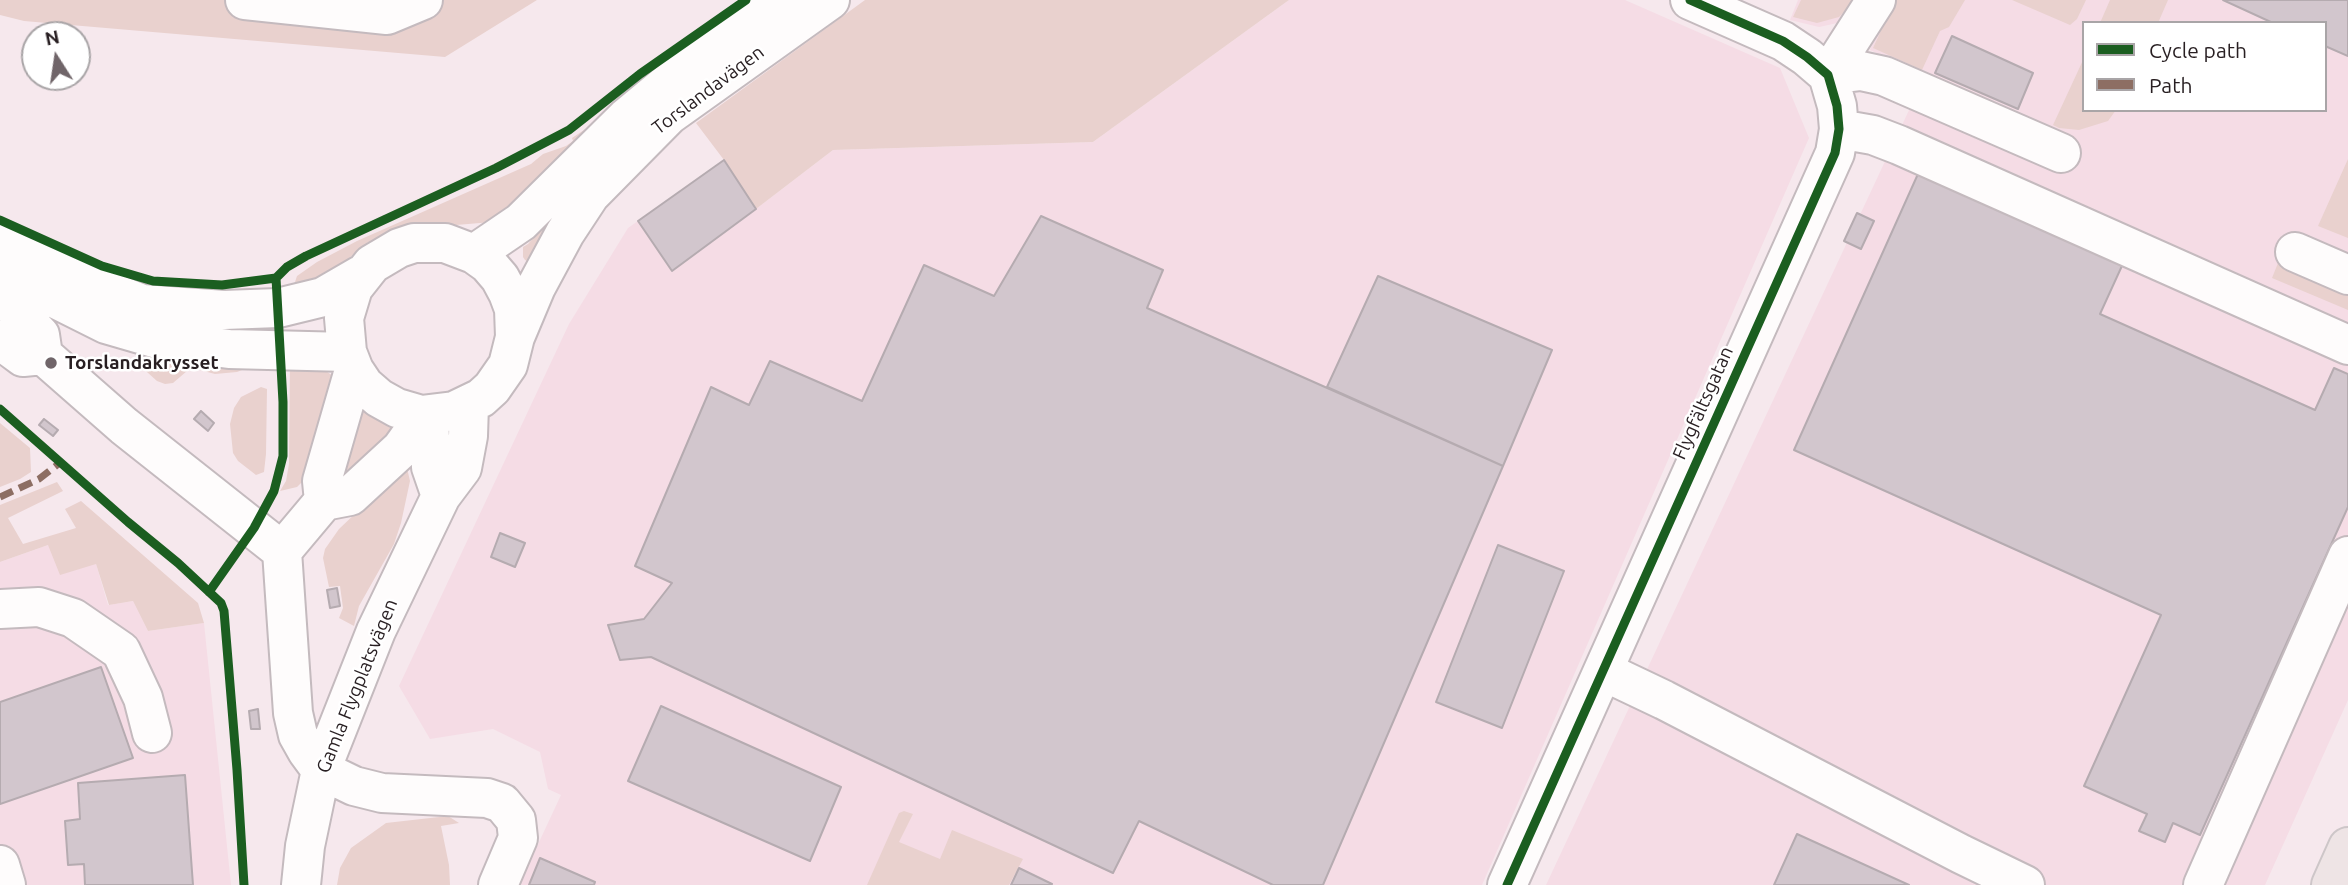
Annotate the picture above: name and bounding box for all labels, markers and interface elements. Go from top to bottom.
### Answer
north arrow [21,21,91,91]
legend [2082,21,2327,112]
text: N [43,25,61,50]
text: Cycle path [2149,38,2247,62]
street label: Torslandavägen [648,41,768,139]
text: Path [2149,73,2192,97]
street label: Flygfältsgatan [1668,343,1738,463]
place label: Torslandakrysset [65,352,219,374]
marker: Torslandakrysset [43,355,59,371]
street label: Gamla Flygplatsvägen [312,596,402,776]

